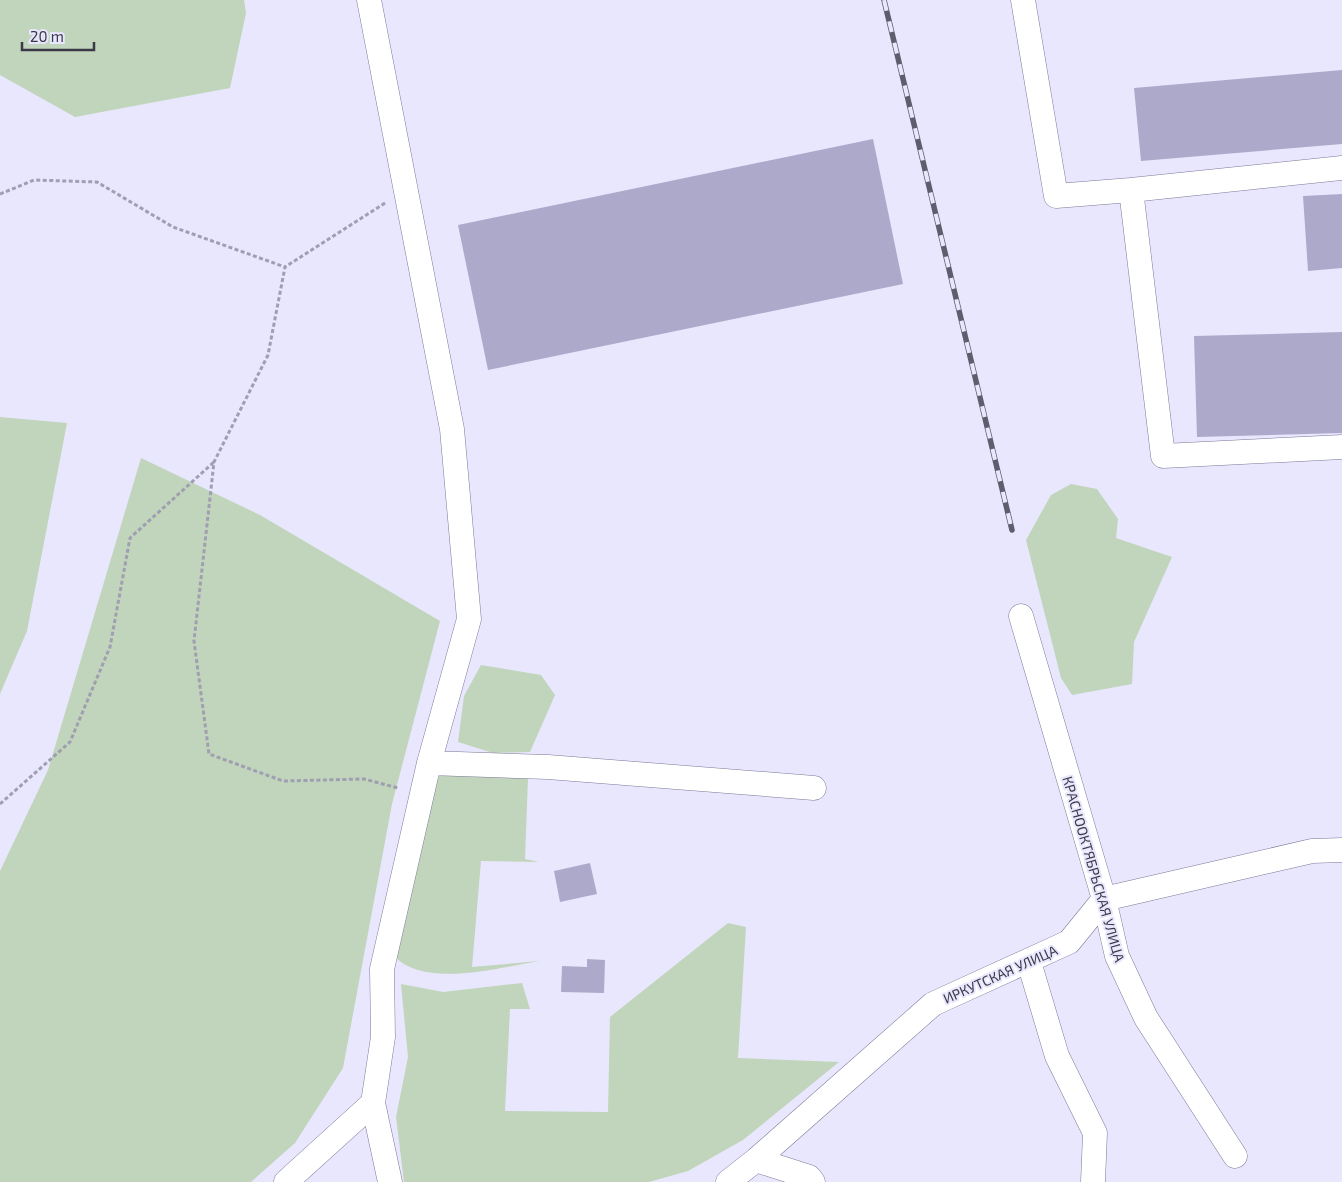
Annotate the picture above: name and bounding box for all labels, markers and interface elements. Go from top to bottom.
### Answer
scale bar [22,20,95,52]
text: 20 m [30,27,64,45]
street label: КРАСНООКТЯБРЬСКАЯ УЛИЦА [1059,774,1129,964]
street label: ИРКУТСКАЯ УЛИЦА [940,941,1060,1007]

